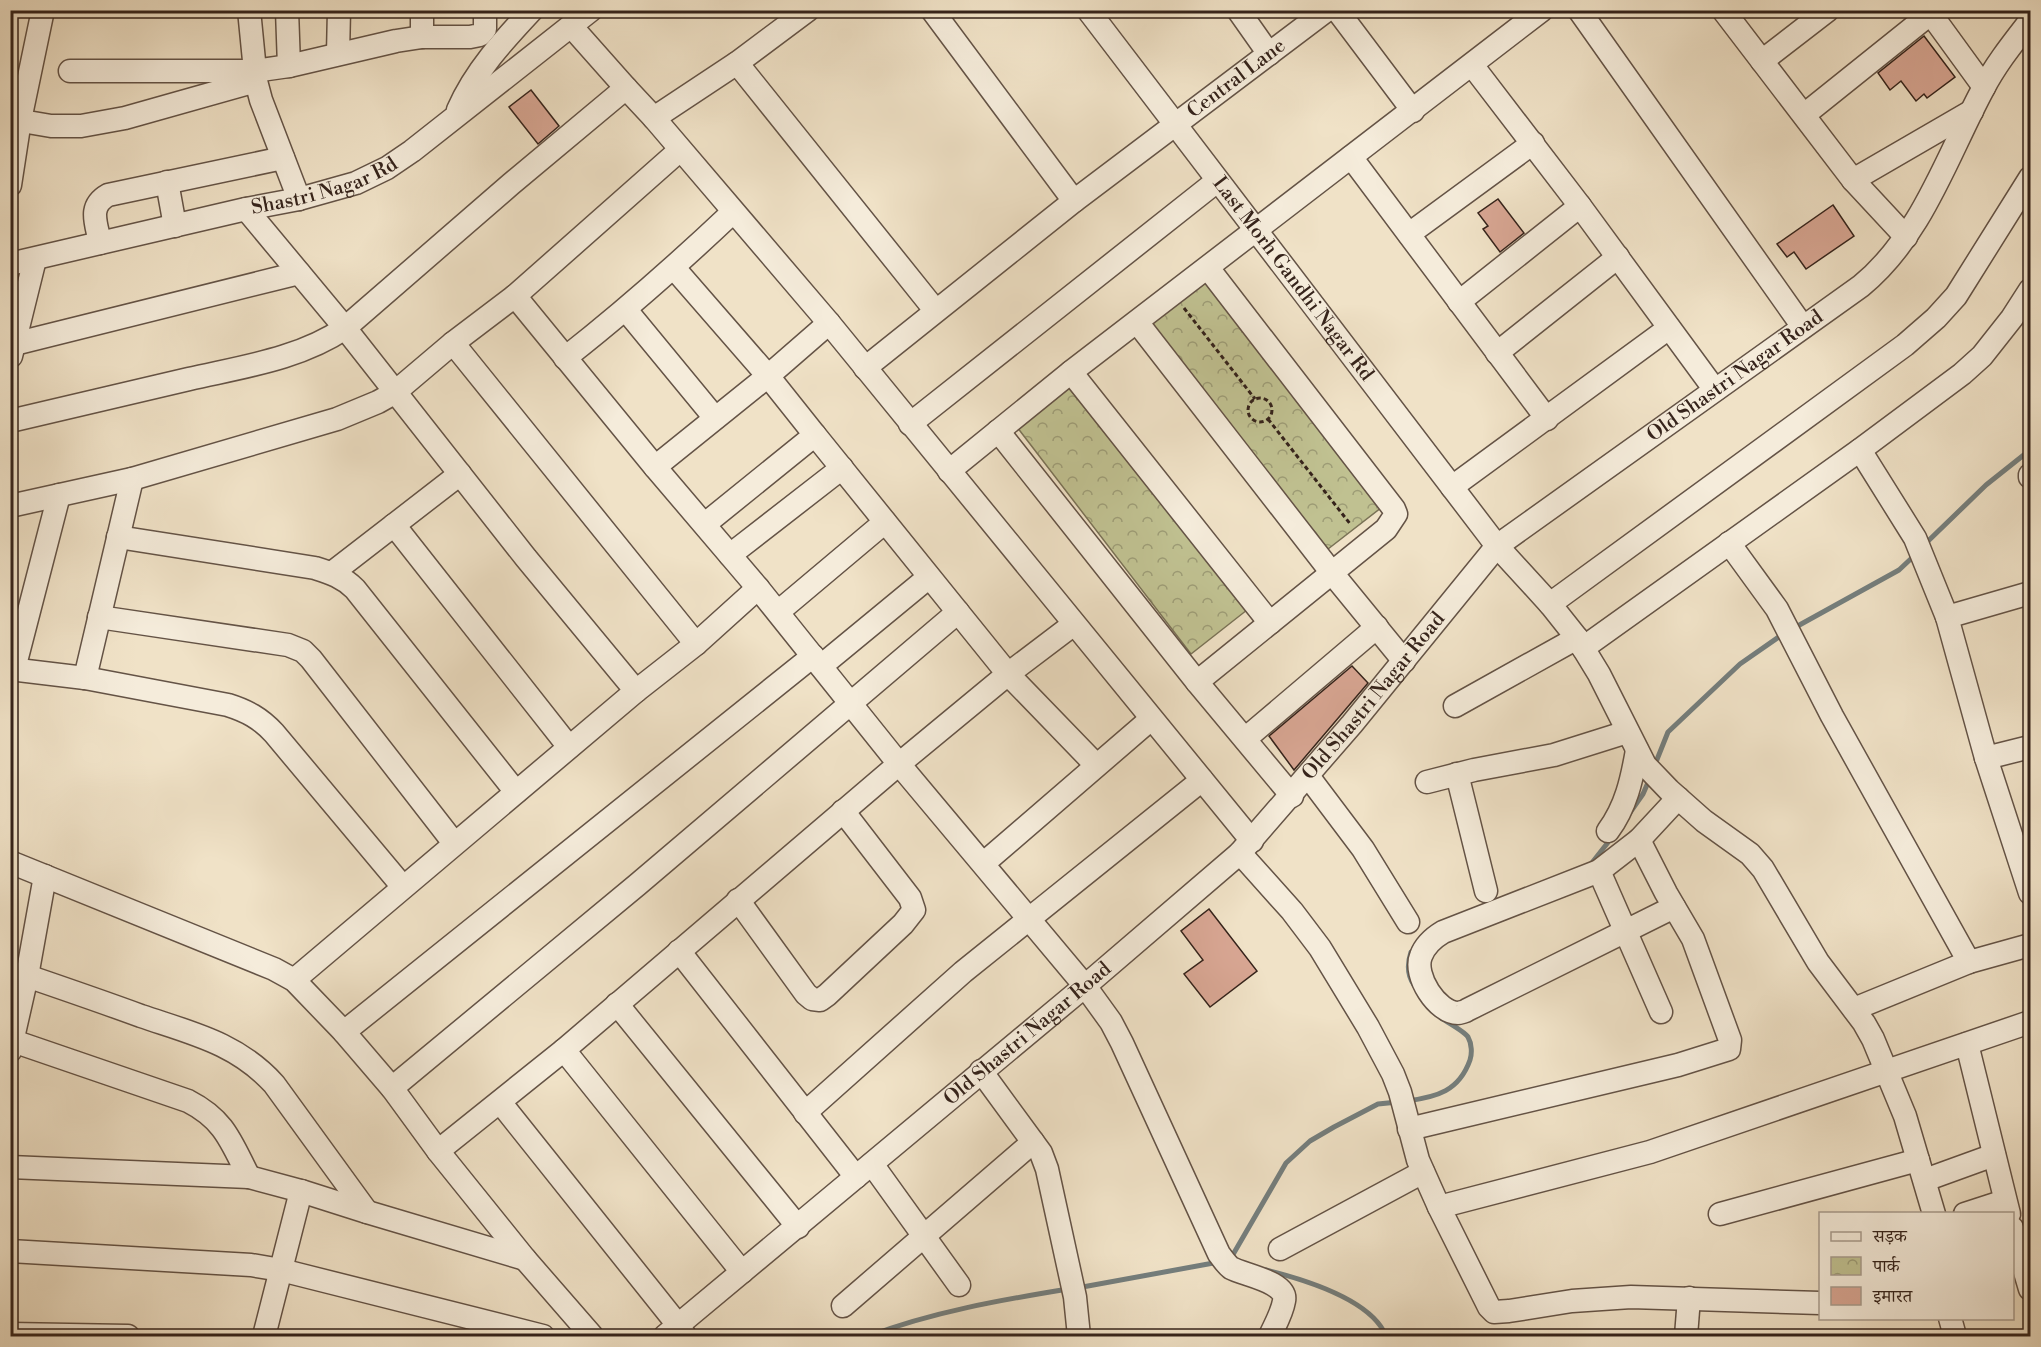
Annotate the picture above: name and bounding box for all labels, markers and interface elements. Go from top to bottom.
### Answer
street label: Central Lane [1182,33,1291,124]
street label: Shastri Nagar Rd [249,151,403,220]
street label: Last Morh Gandhi Nagar Rd [1207,171,1379,386]
street label: Old Shastri Nagar Road [1642,304,1829,447]
street label: Old Shastri Nagar Road [1297,607,1451,785]
street label: Old Shastri Nagar Road [939,956,1117,1111]
legend [1819,1212,2014,1320]
text: सड़क [1872,1225,1908,1248]
text: पार्क [1872,1255,1901,1278]
text: इमारत [1872,1285,1913,1308]

